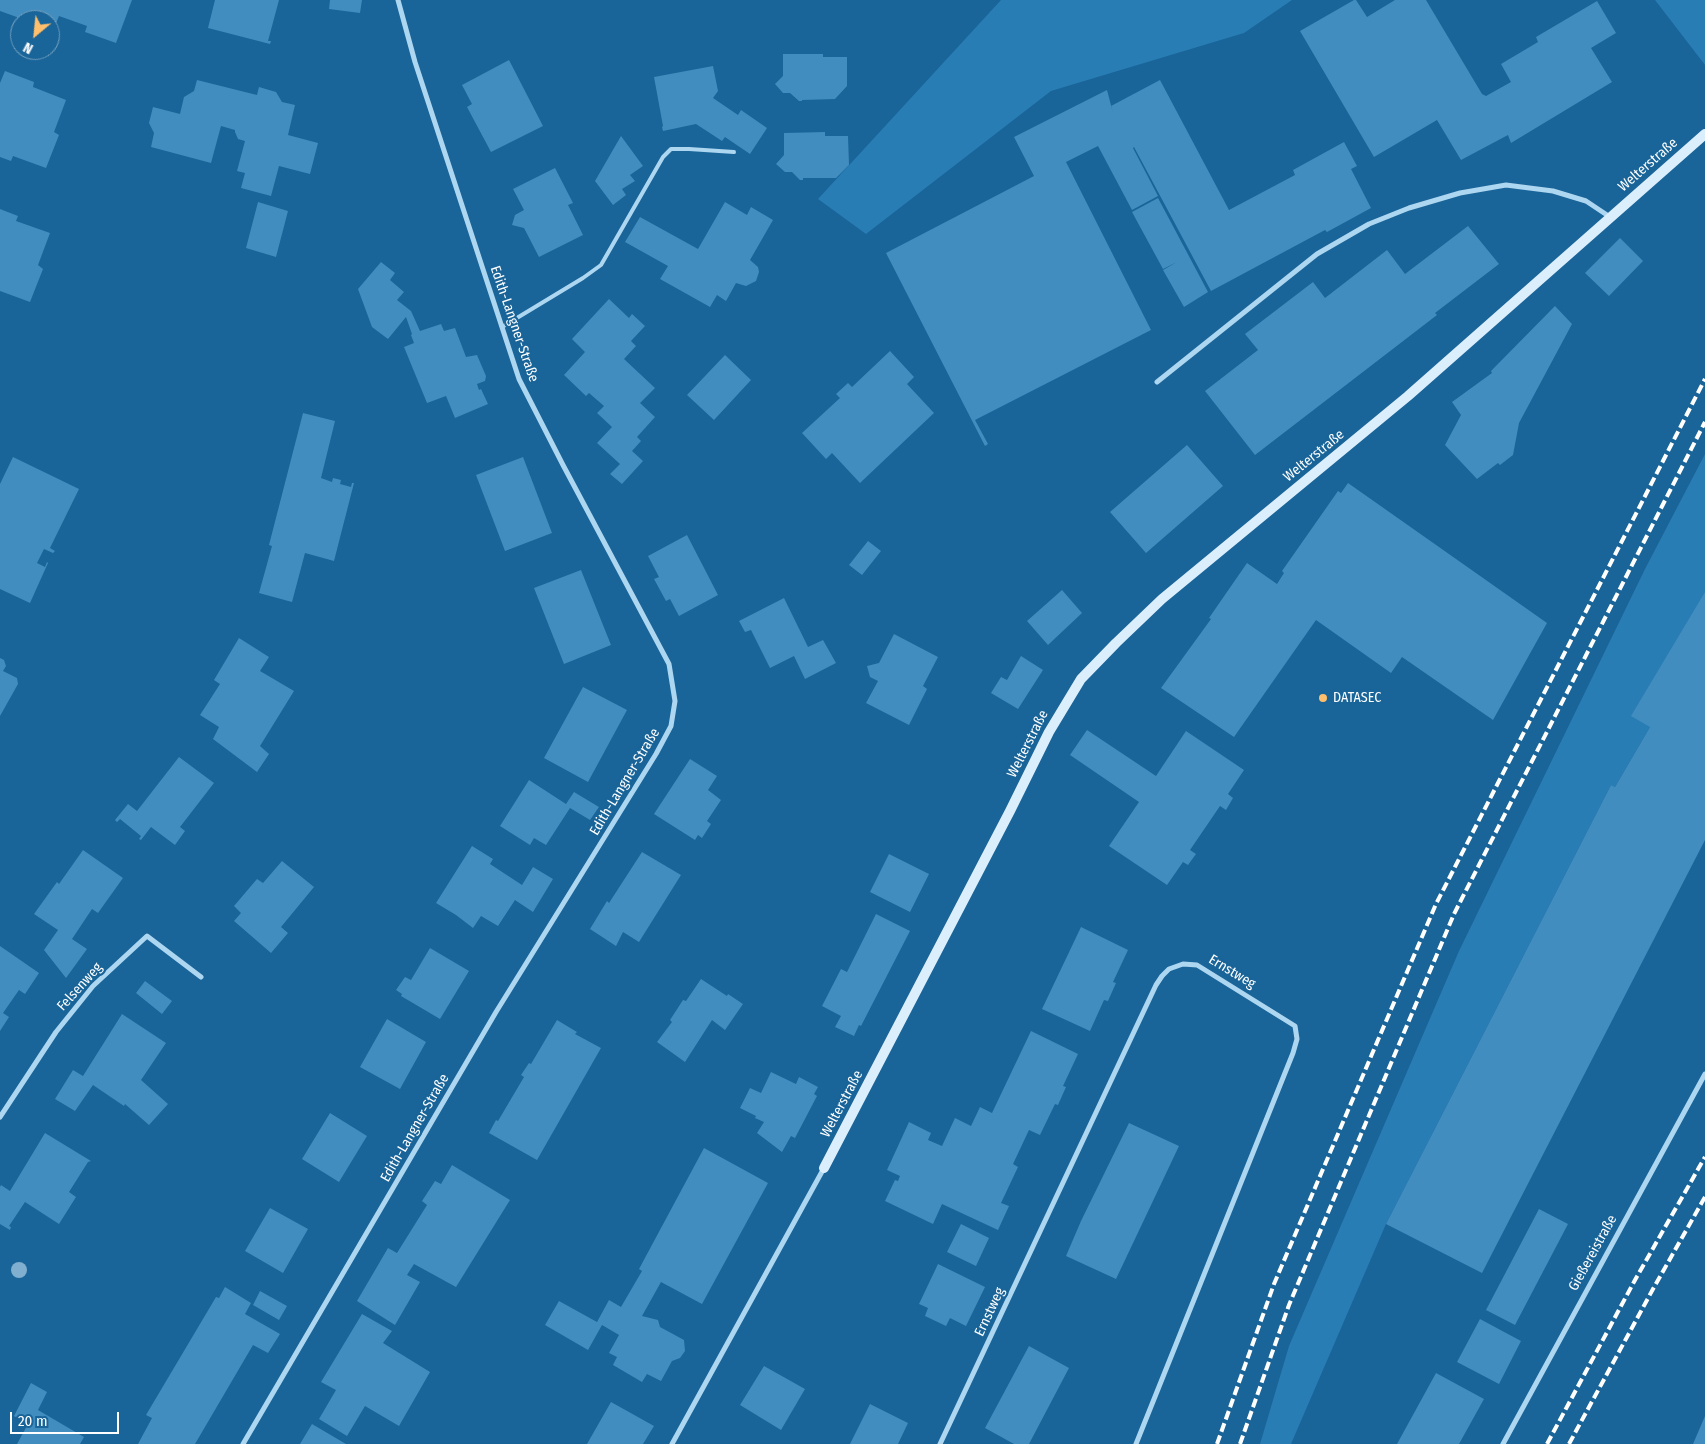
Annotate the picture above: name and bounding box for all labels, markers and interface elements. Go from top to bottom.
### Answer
north arrow [10,10,60,60]
text: N [21,38,36,57]
street label: Welterstraße [1615,135,1681,195]
street label: Edith-Langner-Straße [486,264,542,384]
street label: Welterstraße [1280,426,1348,486]
place label: DATASEC [1333,690,1381,706]
marker: DATASEC [1317,692,1329,704]
street label: Welterstraße [1004,708,1052,780]
street label: Edith-Langner-Straße [586,725,664,839]
street label: Ernstweg [1205,951,1259,993]
street label: Felsenweg [54,959,106,1015]
street label: Welterstraße [817,1068,867,1140]
street label: Edith-Langner-Straße [377,1071,453,1185]
street label: Gießereistraße [1565,1212,1621,1294]
street label: Ernstweg [971,1285,1009,1339]
scale bar [12,1402,121,1434]
text: 20 m [18,1412,48,1430]

